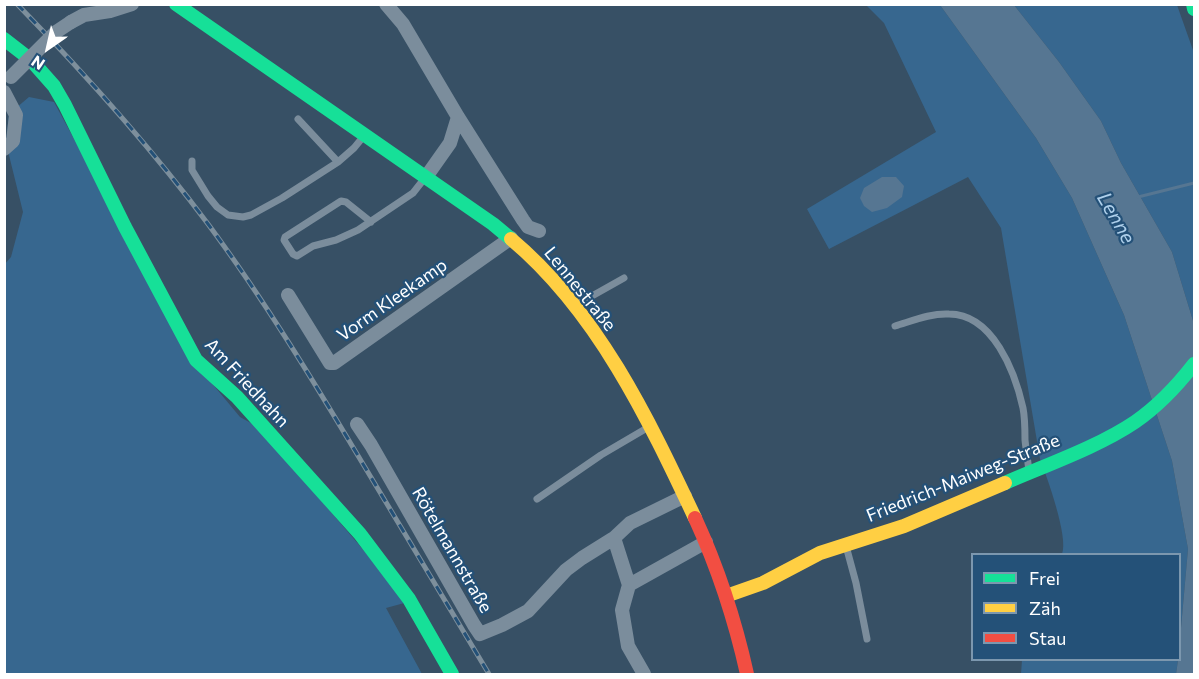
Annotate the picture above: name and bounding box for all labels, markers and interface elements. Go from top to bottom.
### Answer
north arrow [18,18,78,78]
text: N [27,52,48,75]
water label: Lenne [1092,188,1140,248]
street label: Lennestraße [539,242,621,336]
street label: Vorm Kleekamp [333,254,451,346]
street label: Am Friedhahn [200,334,294,432]
street label: Friedrich-Maiweg-Straße [863,429,1063,527]
street label: Rötelmannstraße [407,483,497,617]
legend [971,553,1181,661]
text: Frei [1029,567,1060,589]
text: Zäh [1029,597,1061,619]
text: Stau [1029,627,1066,649]

